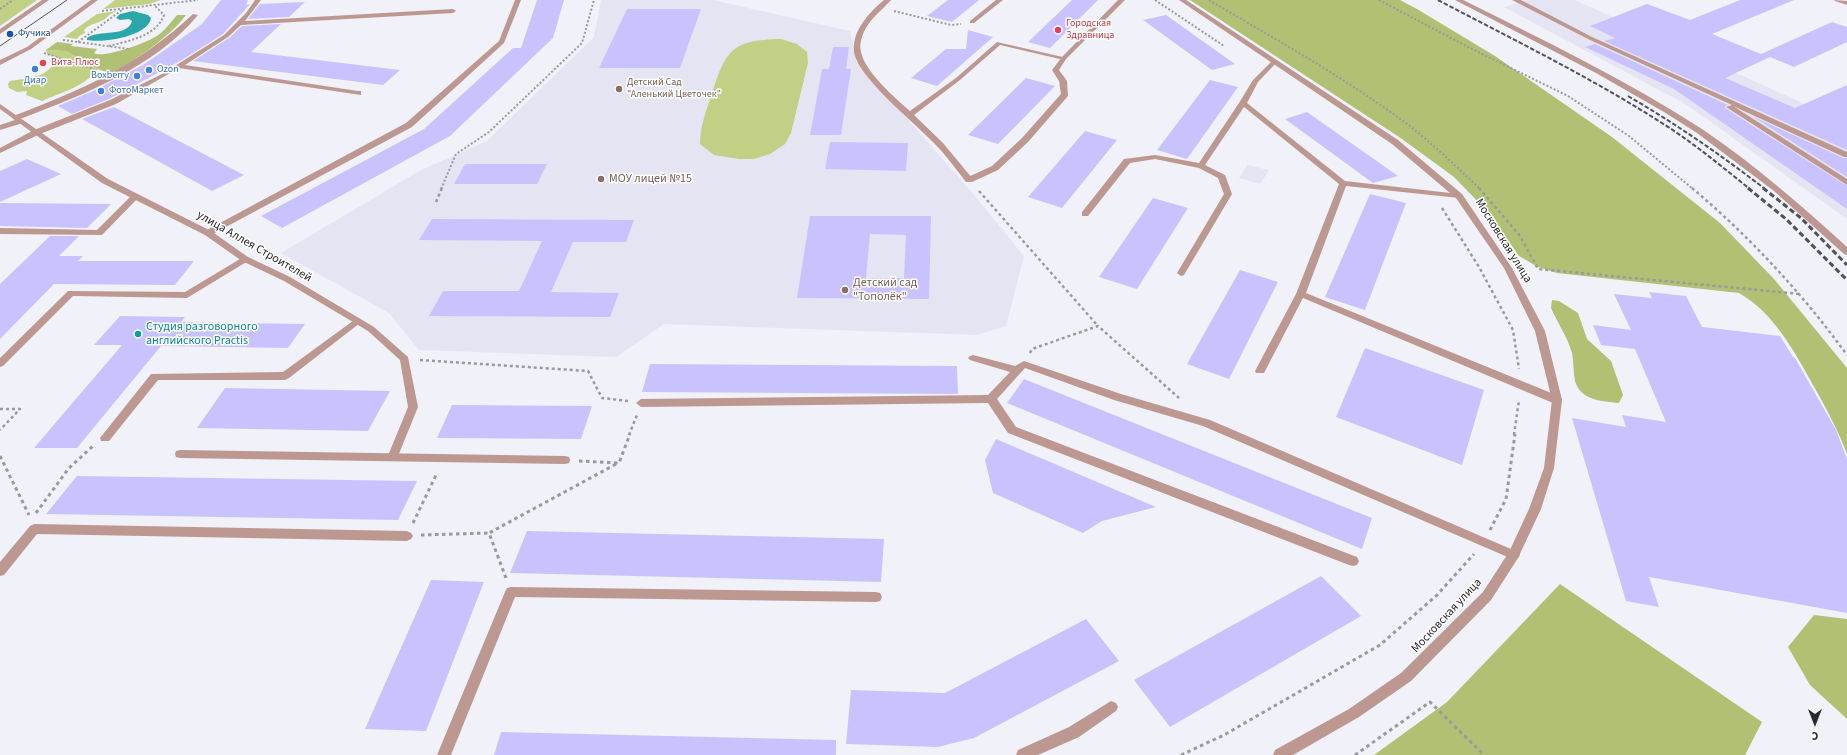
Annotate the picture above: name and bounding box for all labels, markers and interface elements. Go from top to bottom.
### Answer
place label: Городская Здравница [1066,18,1114,42]
marker: Городская Здравница [1053,25,1063,35]
place label: Фучика [18,28,51,40]
marker: Фучика [5,29,15,39]
place label: Вита-Плюс [51,57,99,69]
marker: Вита-Плюс [38,58,48,68]
marker: Диар [30,64,40,74]
place label: Ozon [157,64,179,76]
marker: Ozon [144,65,154,75]
place label: Boxberry [91,70,129,82]
marker: Boxberry [132,71,142,81]
place label: Диар [24,75,46,87]
place label: Детский Сад "Аленький Цветочек" [627,77,721,100]
marker: Детский Сад "Аленький Цветочек" [614,84,624,94]
place label: ФотоМаркет [109,85,164,97]
marker: ФотоМаркет [96,86,106,96]
place label: МОУ лицей №15 [609,172,692,186]
marker: МОУ лицей №15 [596,174,606,184]
street label: Московская улица [1471,196,1535,286]
street label: улица Аллея Строителей [194,208,314,286]
place label: Детский сад "Тополёк" [853,276,917,304]
marker: Детский сад "Тополёк" [840,285,850,295]
place label: Студия разговорного английского Practis [146,320,258,348]
marker: Студия разговорного английского Practis [133,329,143,339]
street label: Московская улица [1409,576,1485,656]
north arrow [1795,703,1835,743]
text: С [1812,728,1818,743]

